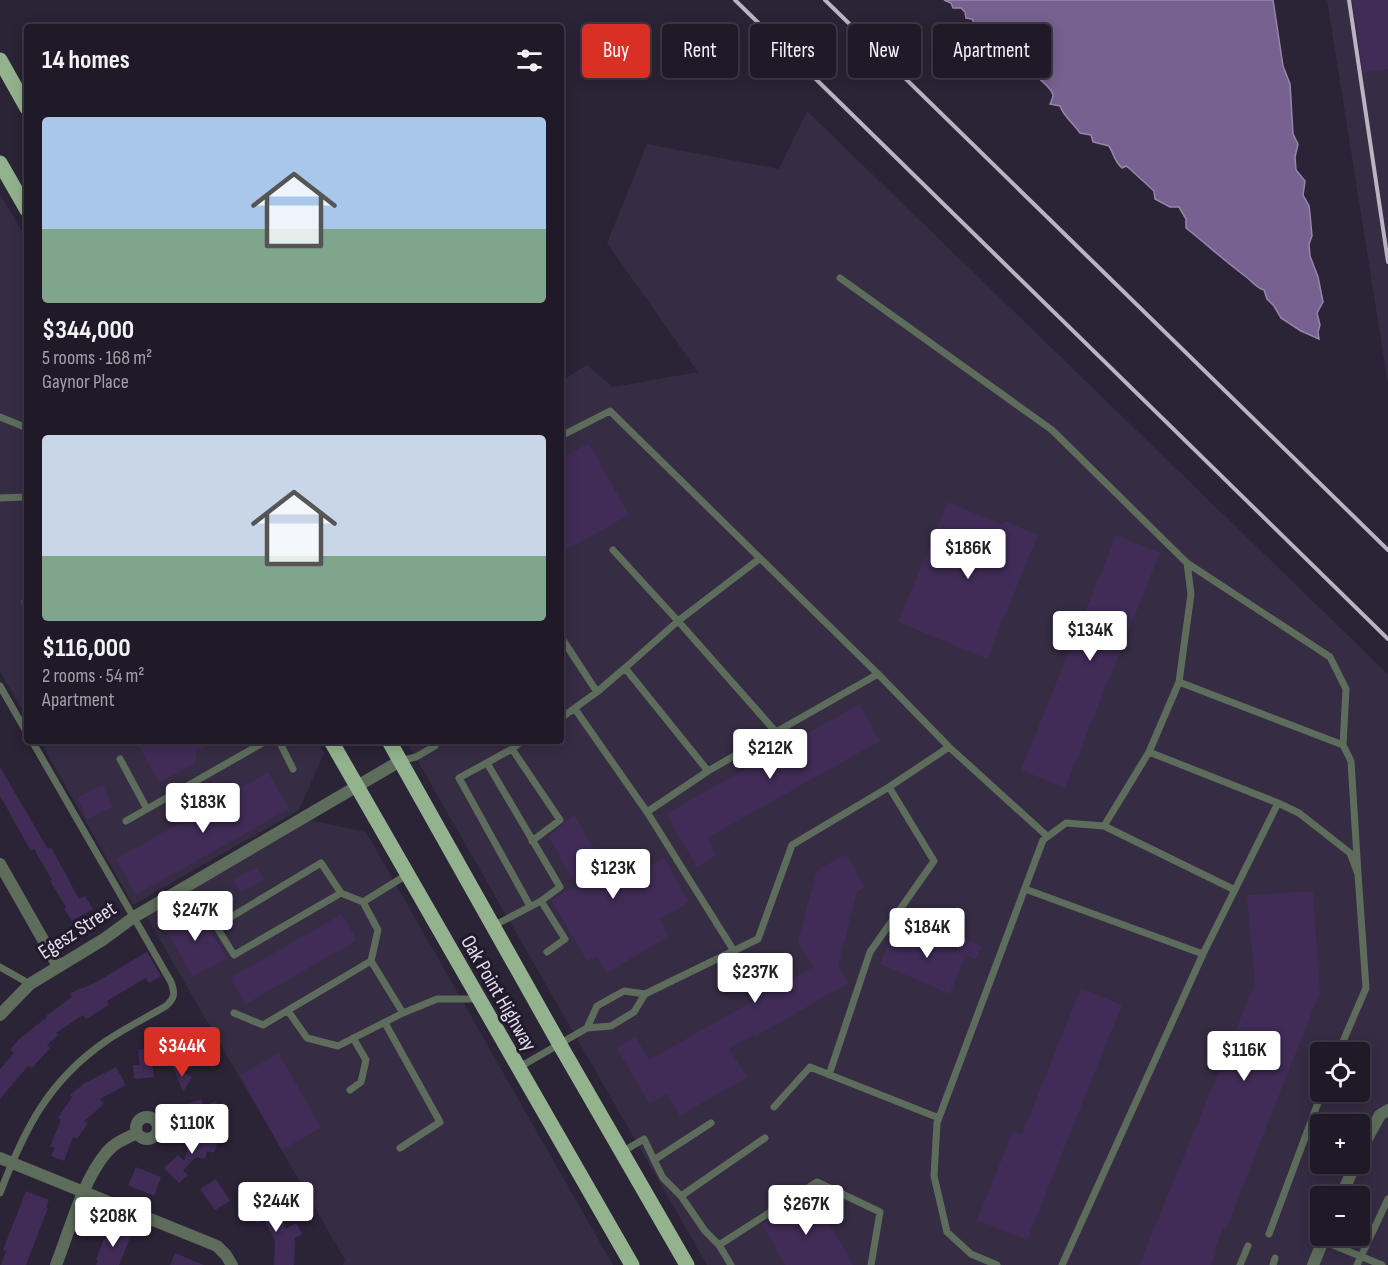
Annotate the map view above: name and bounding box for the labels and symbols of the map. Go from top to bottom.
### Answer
pin: $186K [926,529,1010,580]
pin: $134K [1048,611,1132,662]
pin: $212K [728,729,812,780]
pin: $183K [161,783,245,834]
pin: $123K [571,849,655,900]
pin: $247K [153,891,237,942]
street label: Egesz Street [34,896,121,965]
pin: $184K [885,908,969,959]
street label: Oak Point Highway [455,931,542,1056]
pin: $237K [713,953,797,1004]
pin: $344K [140,1027,224,1078]
pin: $116K [1202,1031,1286,1082]
pin: $110K [150,1104,234,1155]
pin: $244K [234,1182,318,1233]
pin: $267K [764,1185,848,1236]
pin: $208K [71,1197,155,1248]

